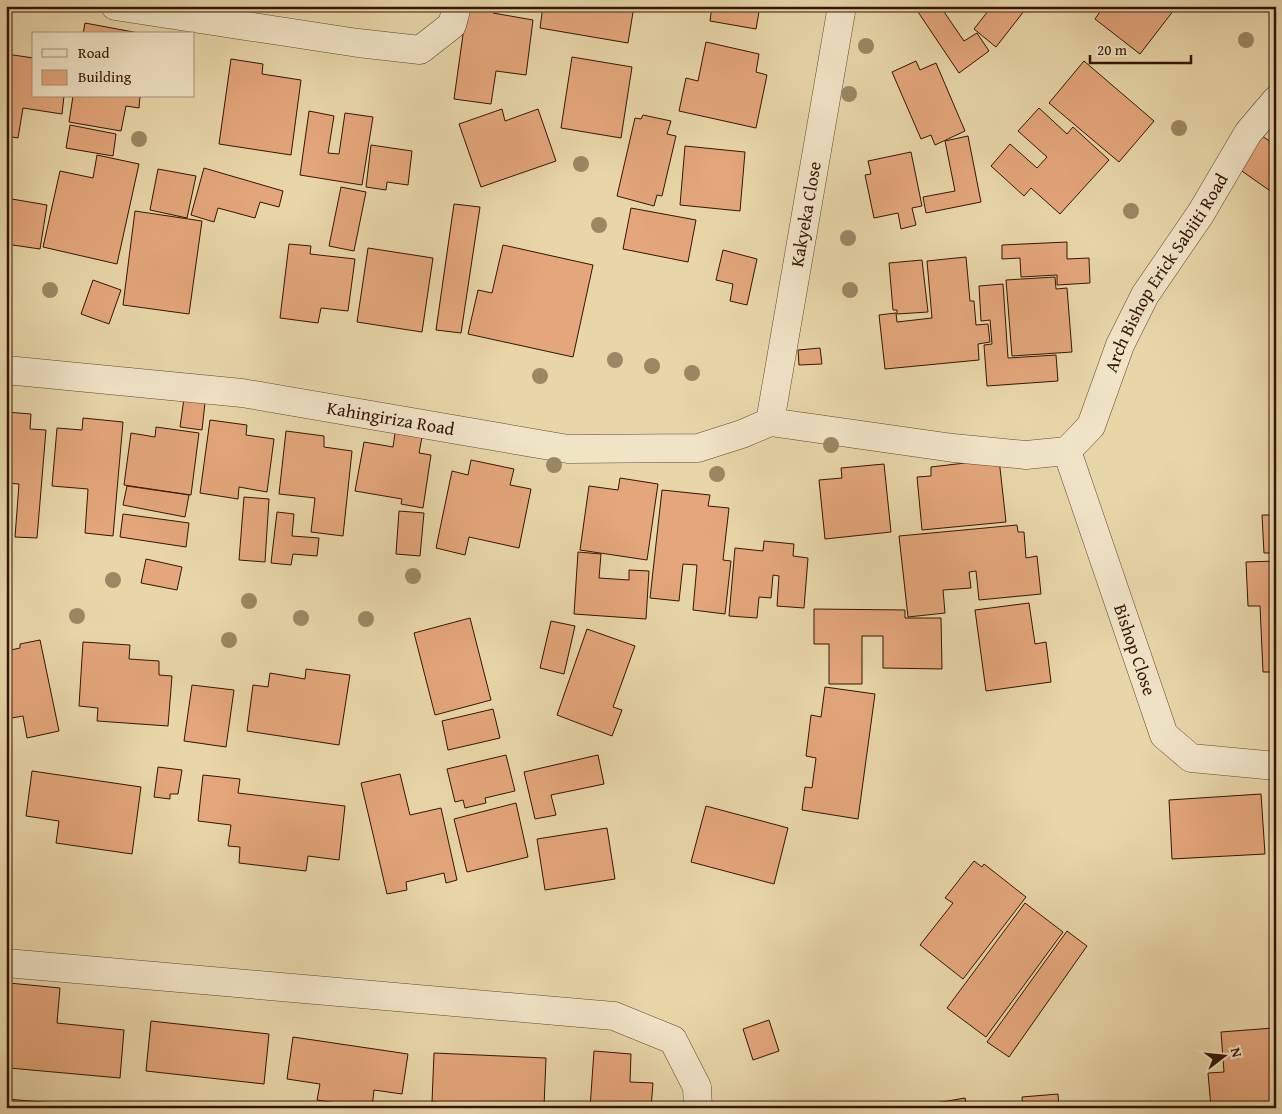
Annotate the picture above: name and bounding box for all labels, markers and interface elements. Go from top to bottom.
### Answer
legend [32,32,195,98]
scale bar [1090,32,1191,64]
text: 20 m [1097,39,1128,60]
text: Road [78,42,109,63]
text: Building [78,66,132,87]
street label: Kakyeka Close [783,159,828,269]
street label: Arch Bishop Erick Sabiiti Road [1097,168,1235,376]
street label: Kahingiriza Road [325,394,457,442]
street label: Bishop Close [1107,600,1163,699]
north arrow [1200,1032,1250,1082]
text: N [1226,1045,1248,1060]

